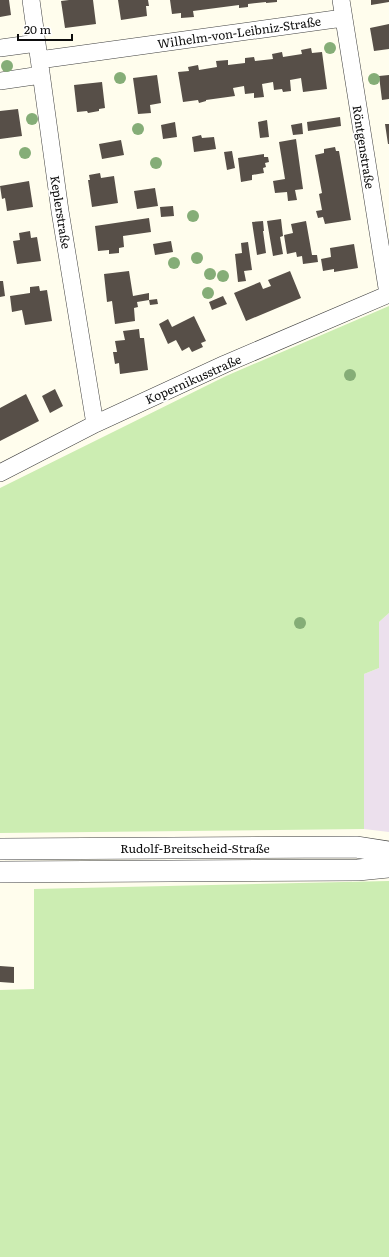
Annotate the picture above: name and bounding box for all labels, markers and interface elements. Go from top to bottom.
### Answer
street label: Wilhelm-von-Leibniz-Straße [156,12,322,52]
scale bar [18,16,72,42]
text: 20 m [24,20,51,38]
street label: Röntgenstraße [349,104,379,190]
street label: Keplerstraße [46,174,76,250]
street label: Kopernikusstraße [142,350,244,408]
street label: Rudolf-Breitscheid-Straße [120,839,270,857]

